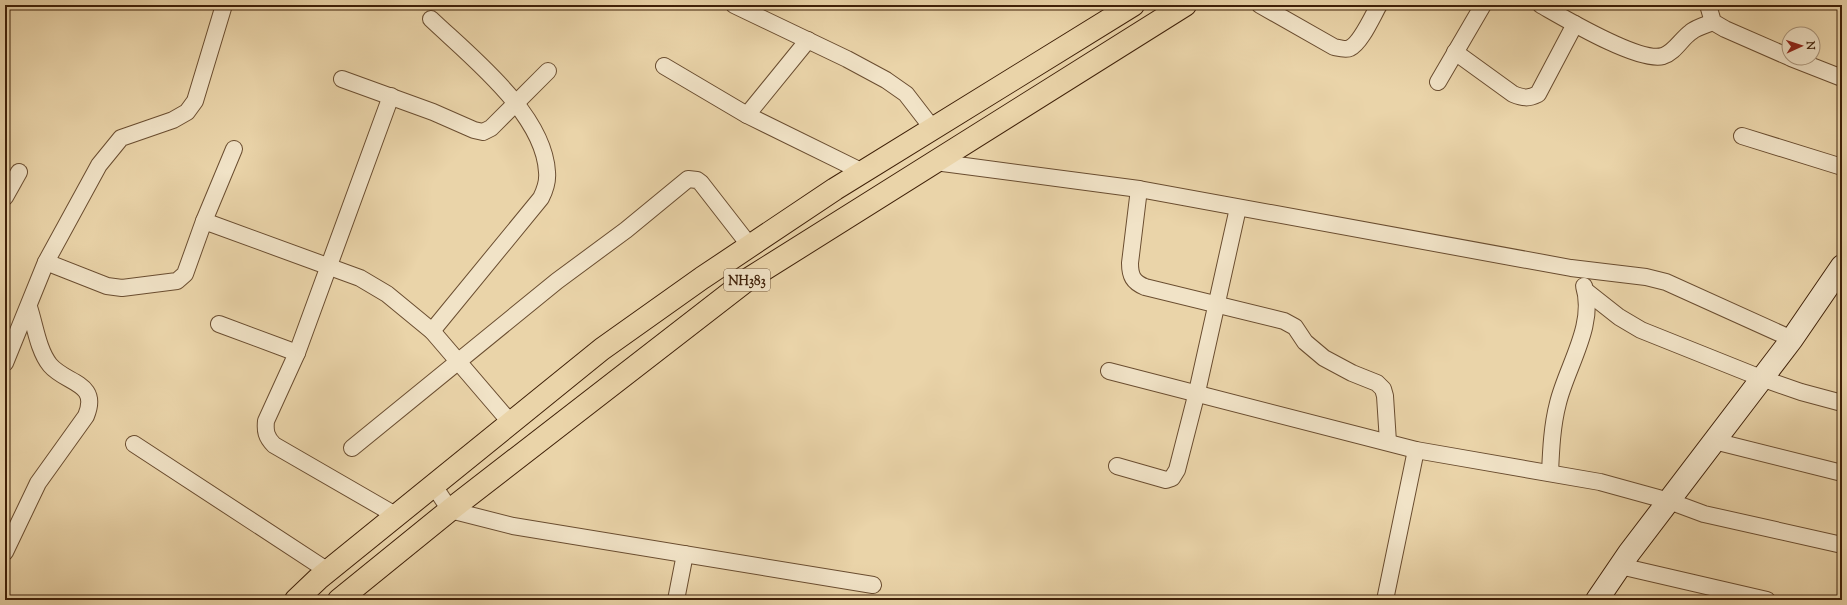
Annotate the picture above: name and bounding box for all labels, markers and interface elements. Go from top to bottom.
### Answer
north arrow [1781,26,1821,66]
text: N [1802,40,1818,51]
road number: NH383 [724,269,770,291]

